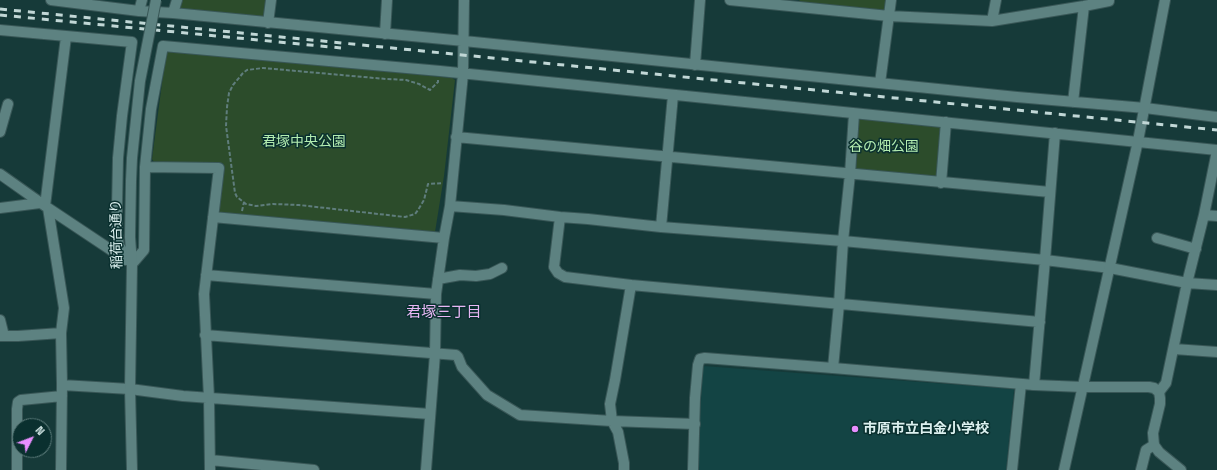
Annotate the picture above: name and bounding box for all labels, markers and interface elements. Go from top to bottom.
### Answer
park label: 君塚中央公園 [262,134,346,150]
park label: 谷の畑公園 [849,139,919,155]
street label: 稲荷台通り [108,199,126,269]
district label: 君塚三丁目 [407,304,481,322]
north arrow [12,418,52,458]
place label: 市原市立白金小学校 [863,421,989,437]
text: N [33,423,48,438]
marker: 市原市立白金小学校 [850,424,860,434]

